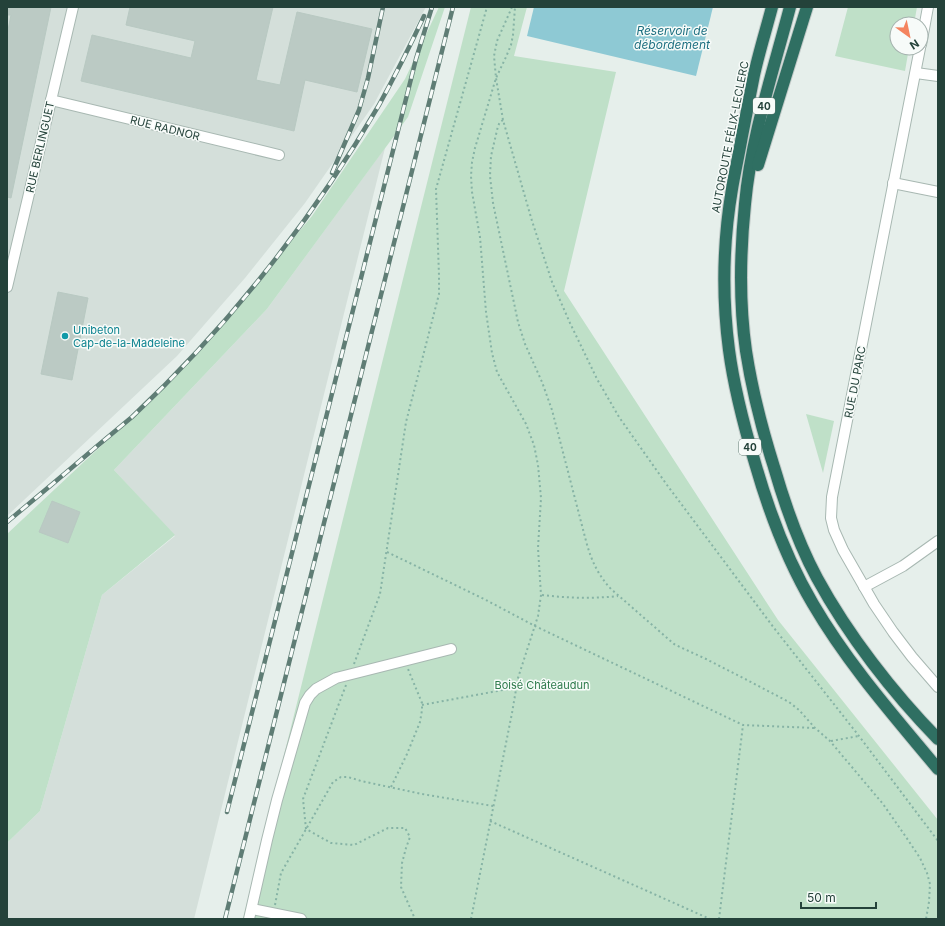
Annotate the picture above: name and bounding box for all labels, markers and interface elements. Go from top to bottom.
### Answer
north arrow [889,16,929,56]
water label: Réservoir de débordement [634,23,711,52]
text: N [907,36,922,53]
street label: AUTOROUTE FÉLIX-LECLERC [708,60,752,214]
road number: 40 [753,98,775,114]
street label: RUE BERLINGUET [23,100,57,194]
street label: RUE RADNOR [129,113,201,143]
place label: Unibeton Cap-de-la-Madeleine [73,323,185,350]
marker: Unibeton Cap-de-la-Madeleine [60,331,70,341]
street label: RUE DU PARC [841,345,869,419]
road number: 40 [739,439,761,455]
park label: Boisé Châteaudun [495,678,589,692]
scale bar [801,884,876,910]
text: 50 m [807,890,836,905]

